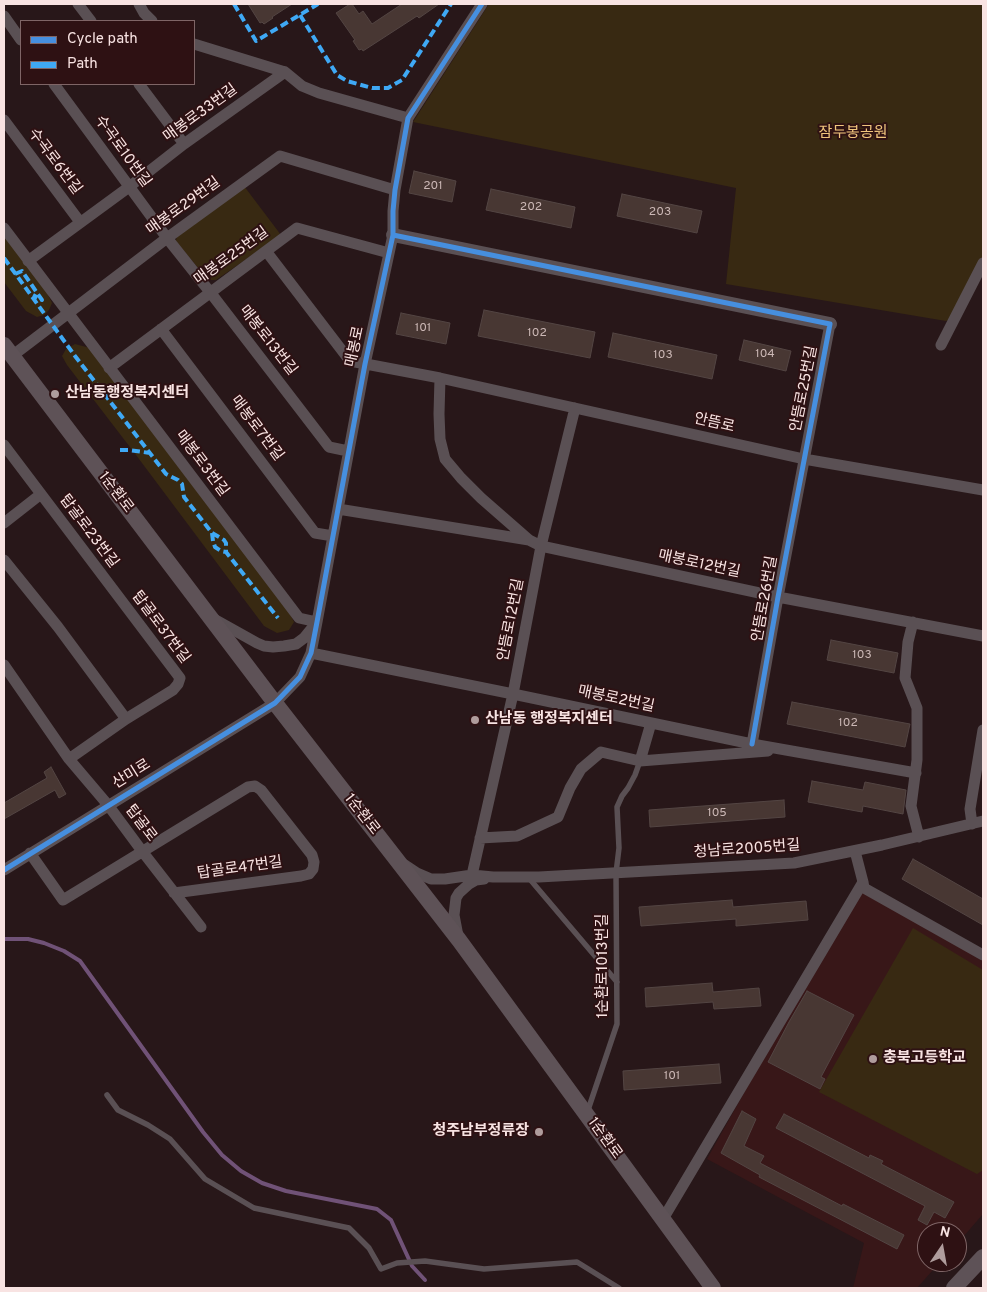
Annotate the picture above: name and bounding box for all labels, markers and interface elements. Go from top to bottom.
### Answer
legend [20,20,195,85]
text: Cycle path [67,30,138,49]
text: Path [67,55,98,74]
street label: 매봉로33번길 [160,81,242,147]
street label: 수곡로10번길 [90,113,154,191]
street label: 수곡로6번길 [23,125,85,199]
park label: 잠두봉공원 [819,125,887,143]
street label: 매봉로29번길 [143,174,225,240]
house number: 201 [423,180,443,194]
house number: 202 [520,201,542,215]
house number: 203 [649,206,671,220]
street label: 매봉로25번길 [191,224,273,290]
street label: 매봉로13번길 [234,303,300,379]
house number: 101 [415,322,431,336]
street label: 매봉로 [343,325,369,369]
house number: 102 [527,327,547,341]
street label: 안뜸로25번길 [788,344,822,434]
house number: 104 [755,348,775,362]
house number: 103 [653,349,673,363]
place label: 산남동행정복지센터 [65,385,189,403]
marker: 산남동행정복지센터 [49,388,61,400]
street label: 매봉로7번길 [226,393,286,465]
street label: 안뜸로 [692,411,736,437]
street label: 매봉로3번길 [170,427,232,501]
street label: 1순환로 [94,469,136,517]
street label: 탑골로23번길 [55,492,121,572]
street label: 매봉로12번길 [656,547,742,583]
street label: 안뜸로26번길 [750,555,782,643]
street label: 안뜸로12번길 [495,577,529,663]
street label: 탑골로37번길 [127,588,193,668]
house number: 103 [852,649,872,663]
street label: 매봉로2번길 [576,683,656,717]
place label: 산남동 행정복지센터 [485,711,613,729]
marker: 산남동 행정복지센터 [469,714,481,726]
house number: 102 [838,717,858,731]
street label: 산미로 [110,756,154,794]
street label: 1순환로 [339,791,383,839]
street label: 탑골로 [120,802,160,846]
house number: 105 [707,807,727,821]
street label: 청남로2005번길 [693,837,801,863]
street label: 탑골로47번길 [196,854,284,884]
street label: 1순환로1013번길 [595,914,613,1018]
place label: 충북고등학교 [883,1050,966,1068]
marker: 충북고등학교 [867,1053,879,1065]
house number: 101 [664,1070,680,1084]
street label: 1순환로 [583,1115,625,1163]
place label: 청주남부정류장 [432,1123,529,1141]
marker: 청주남부정류장 [533,1126,545,1138]
north arrow [917,1222,967,1272]
text: N [938,1223,952,1242]

